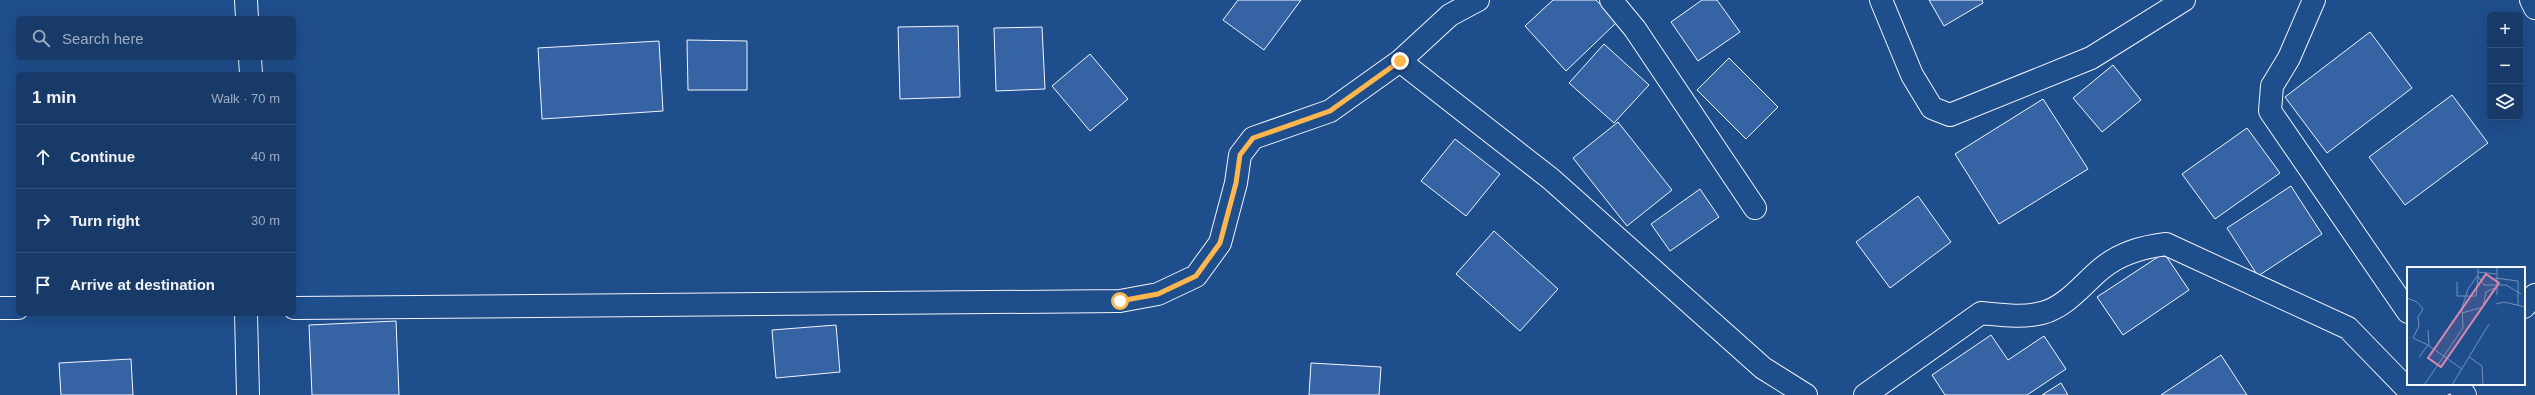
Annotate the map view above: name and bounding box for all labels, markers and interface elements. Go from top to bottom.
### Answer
map controls [2487,12,2523,120]
button: + [2487,12,2523,48]
search box [16,16,296,60]
icon: search [30,27,52,49]
text: Search here [62,30,144,47]
button: − [2487,48,2523,84]
route end [1391,52,1409,70]
button: layers [2487,84,2523,120]
text: 1 min [32,88,76,107]
text: Walk · 70 m [211,91,280,106]
icon: ahead [32,146,54,168]
text: Continue [70,148,135,165]
text: 40 m [251,149,280,164]
icon: right [32,210,54,232]
text: Turn right [70,212,140,229]
text: 30 m [251,213,280,228]
inset map [2407,267,2525,385]
icon: arrive [32,274,54,296]
text: Arrive at destination [70,276,215,293]
route start [1111,292,1129,310]

